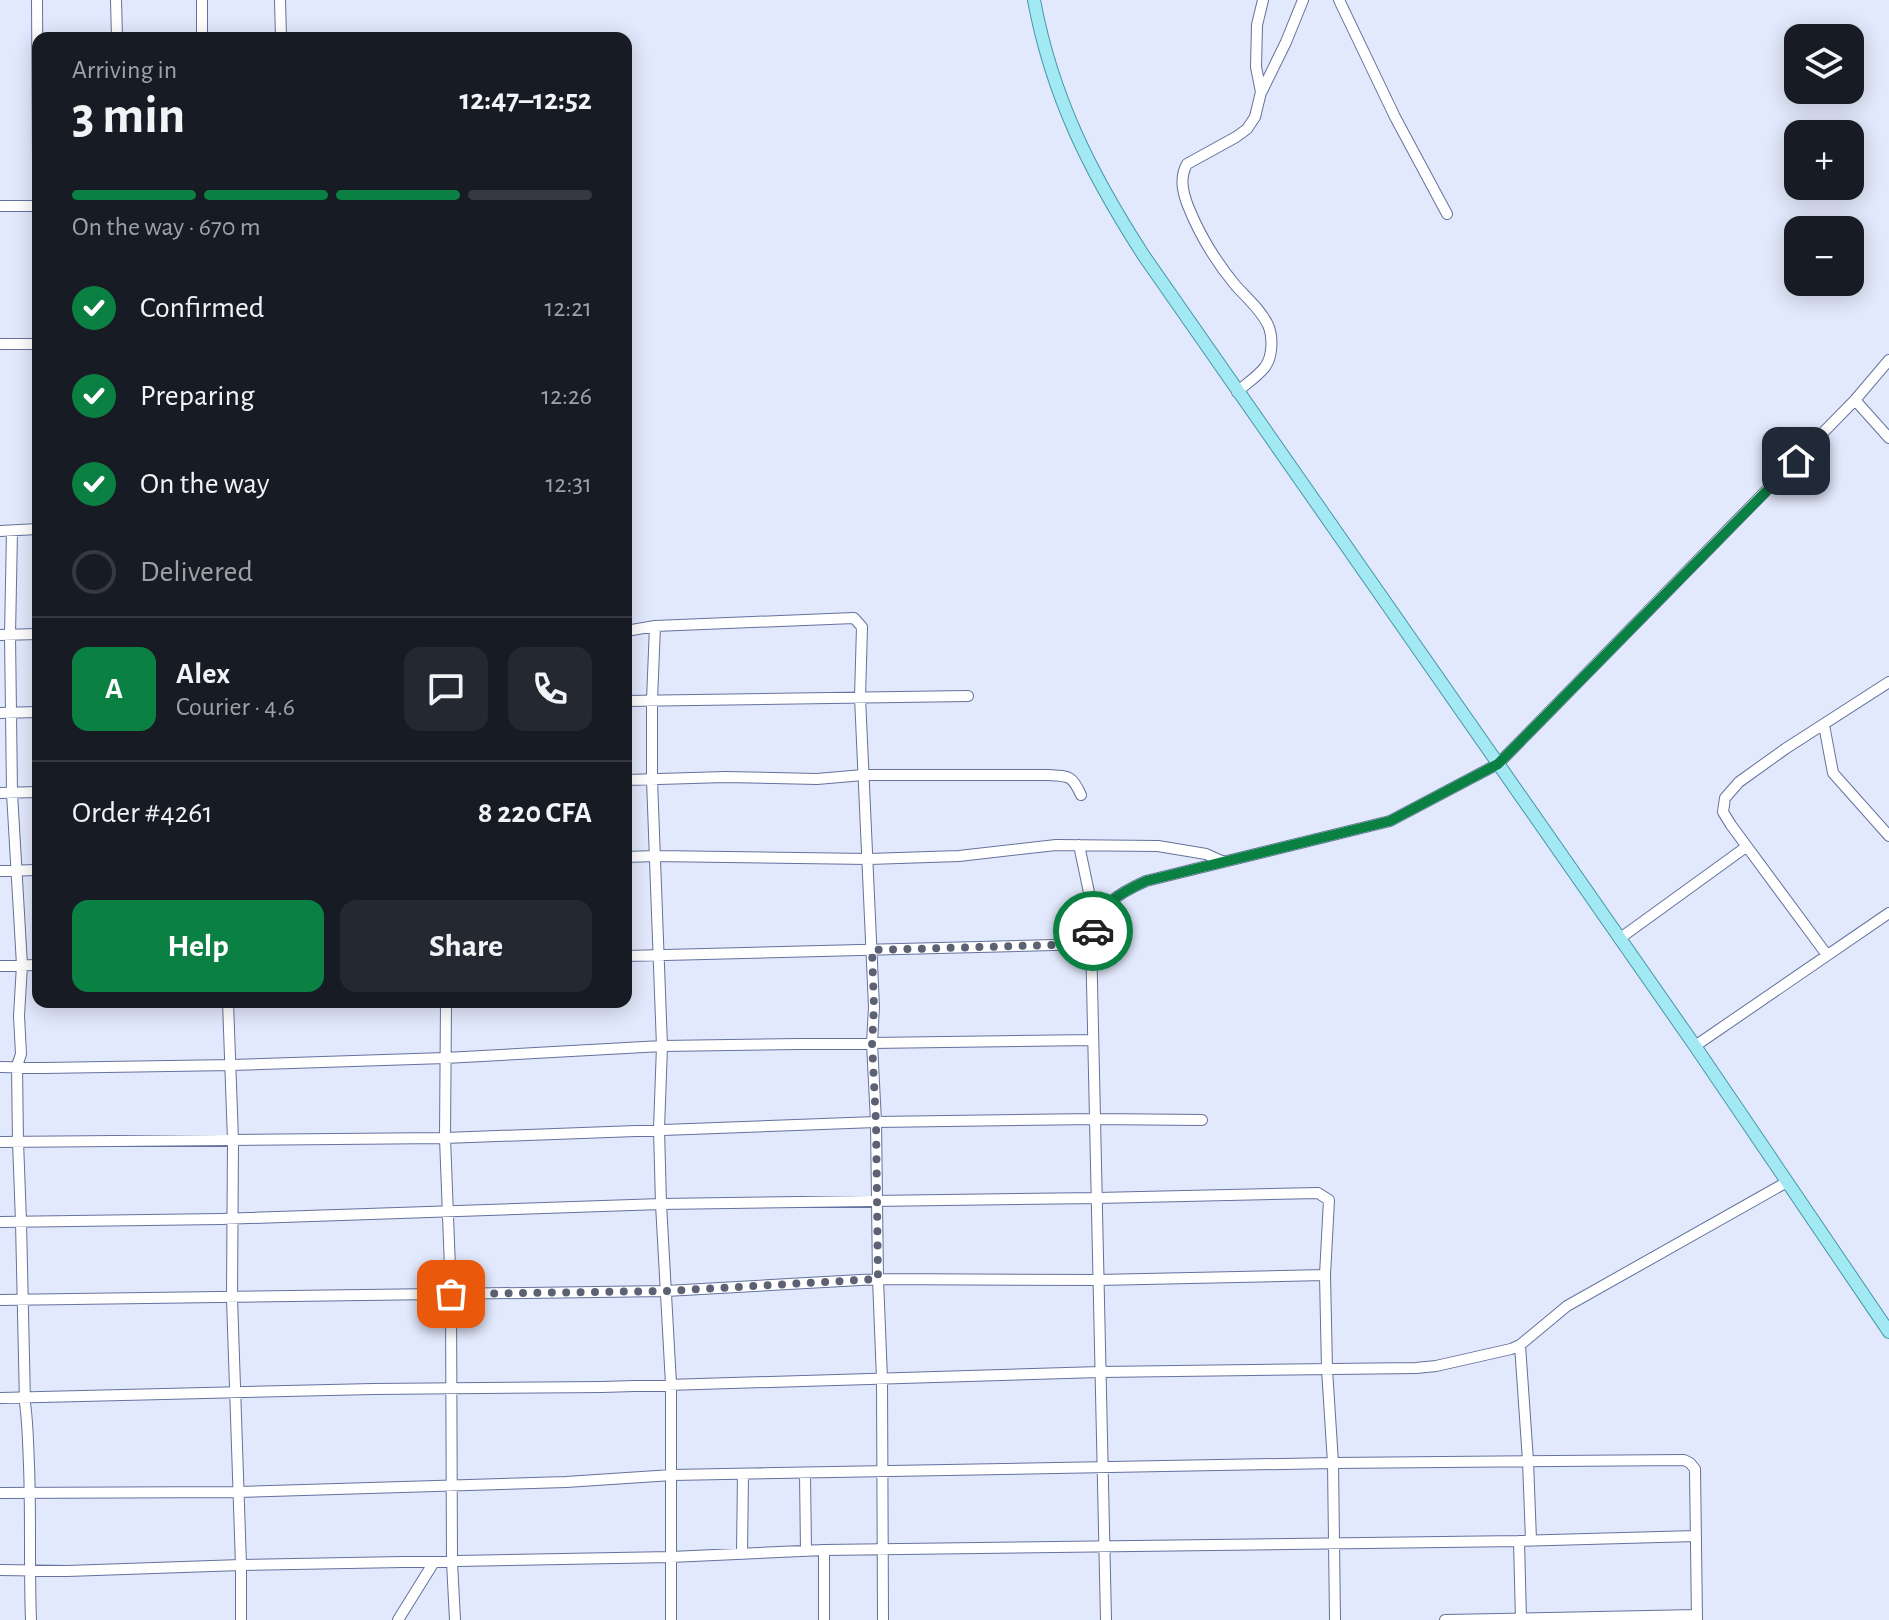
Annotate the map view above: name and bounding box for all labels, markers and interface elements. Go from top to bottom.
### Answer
map controls [1784,24,1864,296]
button: layers [1784,24,1864,104]
text: Arriving in [72,57,177,83]
text: 12:47–12:52 [459,85,592,115]
text: 3 min [72,90,185,142]
button: + [1784,120,1864,200]
text: On the way · 670 m [72,214,261,240]
button: − [1784,216,1864,296]
icon: check [72,286,116,330]
text: Confirmed [140,293,264,323]
text: 12:21 [544,295,592,321]
icon: check [72,374,116,418]
text: Preparing [140,381,255,411]
text: 12:26 [541,383,592,409]
pin [1762,427,1830,495]
icon: home [1774,439,1818,483]
icon: check [72,462,116,506]
text: On the way [140,469,269,499]
text: 12:31 [546,471,592,497]
text: Delivered [140,557,253,587]
button: chat [404,647,488,731]
button: phone [508,647,592,731]
text: Alex [176,659,230,689]
text: A [105,674,123,704]
text: Courier · 4.6 [176,694,295,720]
text: Order #4261 [72,798,213,828]
text: 8 220 CFA [478,798,592,828]
courier [1053,891,1133,971]
button: Help [72,900,324,992]
button: Share [340,900,592,992]
icon: car [1071,909,1115,953]
pin [417,1260,485,1328]
icon: bag [429,1272,473,1316]

